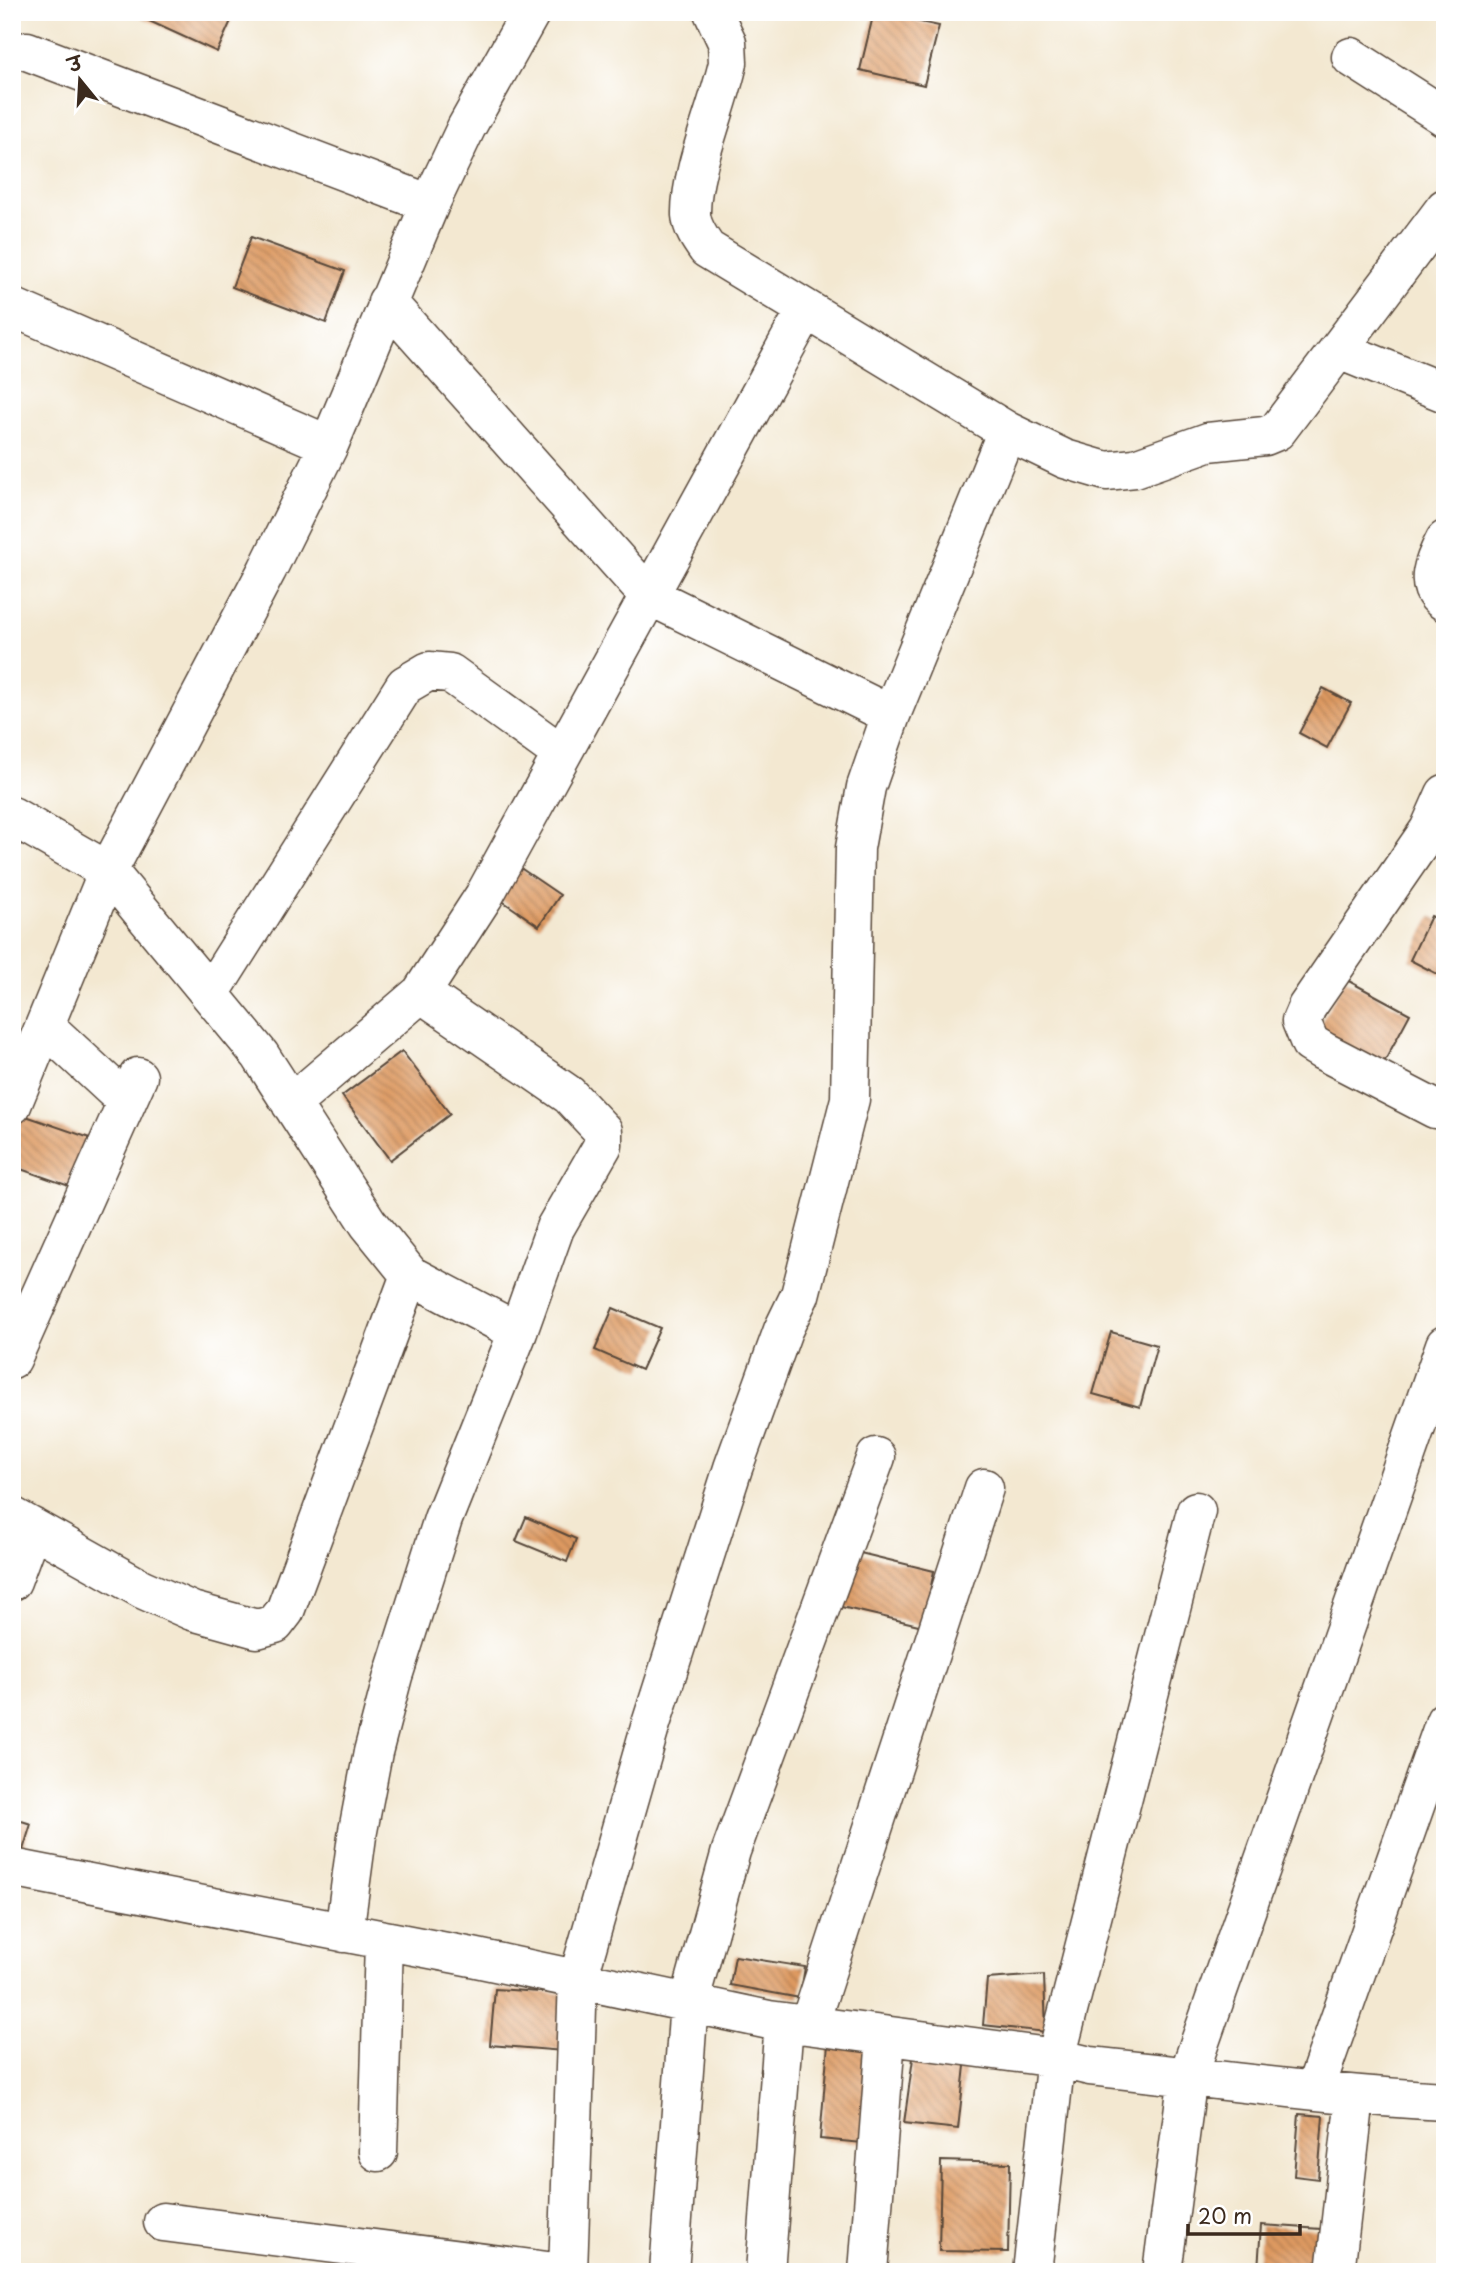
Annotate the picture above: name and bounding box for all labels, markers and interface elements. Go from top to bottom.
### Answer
north arrow [46,46,116,116]
text: उ [62,47,87,79]
scale bar [1188,2193,1300,2237]
text: 20 m [1198,2199,1252,2231]

